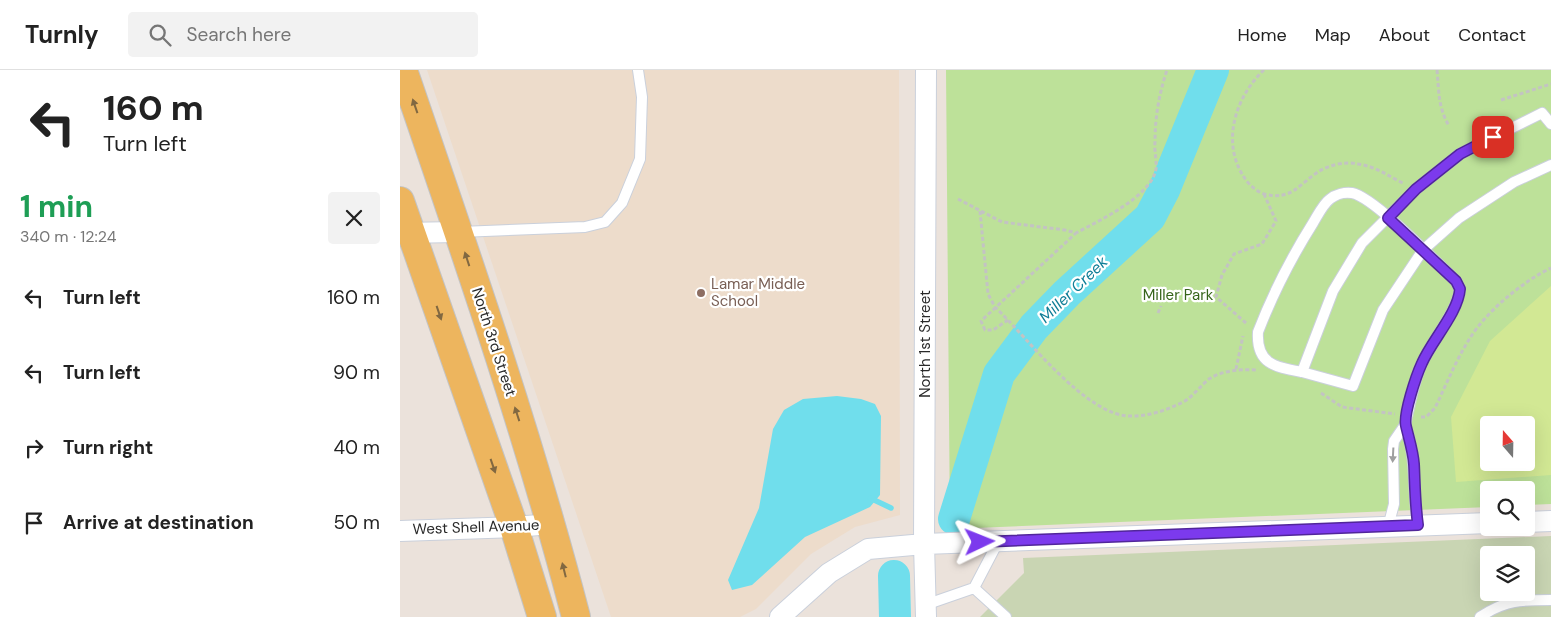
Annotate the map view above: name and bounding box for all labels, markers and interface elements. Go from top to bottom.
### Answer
search box [128,12,478,57]
text: Turnly [25,19,98,50]
icon: search [146,21,174,49]
text: Search here [186,22,291,47]
text: Home [1237,23,1287,47]
text: Map [1315,23,1351,47]
text: About [1379,23,1430,47]
text: Contact [1458,23,1526,47]
text: 160 m [103,85,204,131]
icon: left [20,90,85,155]
one-way arrow [411,98,418,113]
pin [1472,116,1514,158]
icon: arrive [1479,123,1507,151]
text: Turn left [103,129,187,158]
text: 1 min [20,187,93,226]
button: close [328,192,380,244]
text: 340 m · 12:24 [20,226,116,247]
water label: Miller Creek [1035,251,1113,327]
one-way arrow [463,252,471,267]
place label: Lamar Middle School [711,274,805,311]
icon: left [20,284,48,312]
text: Turn left [63,285,141,310]
text: 160 m [327,285,380,310]
street label: North 3rd Street [467,285,521,399]
park label: Miller Park [1143,285,1214,305]
marker: Lamar Middle School [695,287,707,299]
street label: North 1st Street [915,290,935,398]
one-way arrow [435,306,443,321]
icon: left [20,359,48,387]
text: Turn left [63,360,141,385]
text: 90 m [333,360,380,385]
one-way arrow [512,407,520,422]
north arrow [1480,416,1535,471]
map controls [1480,416,1535,601]
icon: right [20,434,48,462]
text: Turn right [63,435,153,460]
text: 40 m [333,435,380,460]
one-way arrow [1388,447,1396,463]
one-way arrow [489,459,497,474]
button: search [1480,481,1535,536]
icon: arrive [20,509,48,537]
text: Arrive at destination [63,510,254,535]
text: 50 m [333,510,380,535]
street label: West Shell Avenue [412,515,540,539]
position arrow [953,515,1005,567]
button: layers [1480,546,1535,601]
one-way arrow [559,562,567,577]

